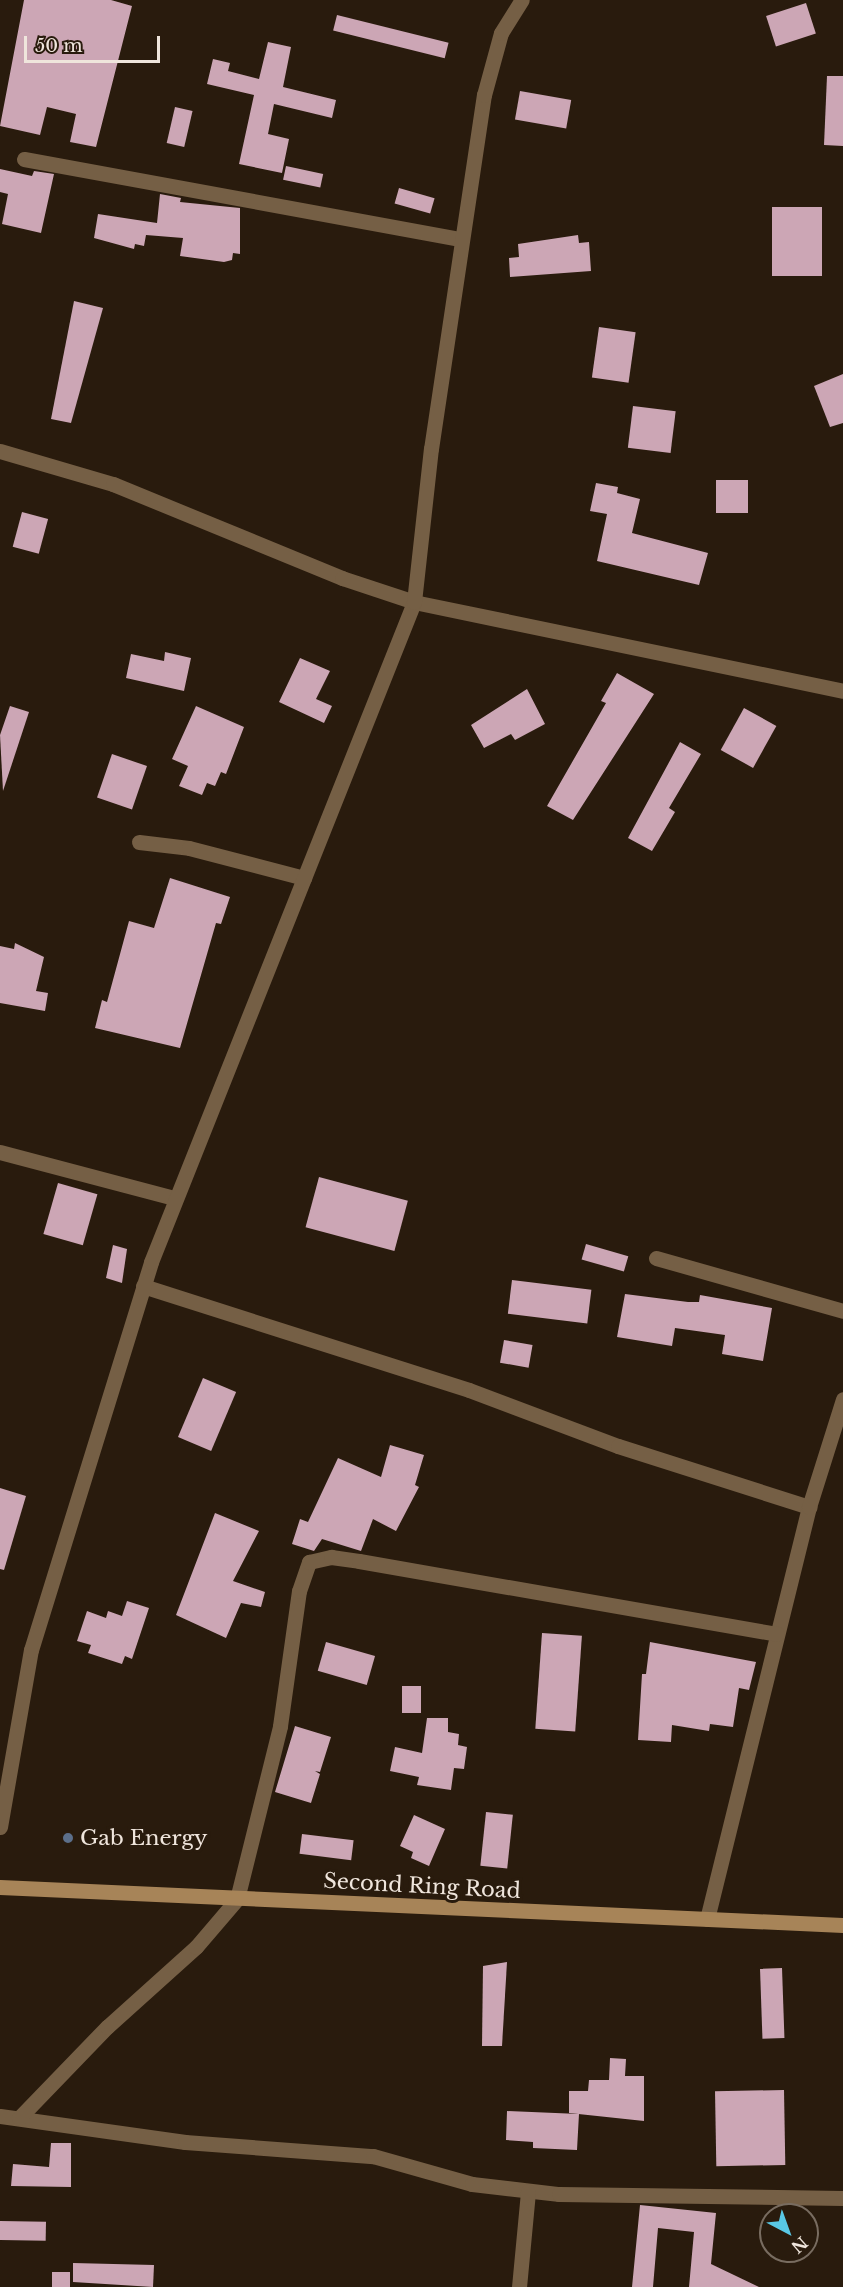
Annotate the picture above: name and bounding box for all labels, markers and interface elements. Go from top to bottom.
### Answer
scale bar [27,24,164,62]
text: 50 m [35,35,83,57]
place label: Gab Energy [80,1825,207,1851]
marker: Gab Energy [61,1831,75,1845]
street label: Second Ring Road [323,1868,521,1904]
north arrow [759,2203,819,2263]
text: N [787,2233,812,2258]

